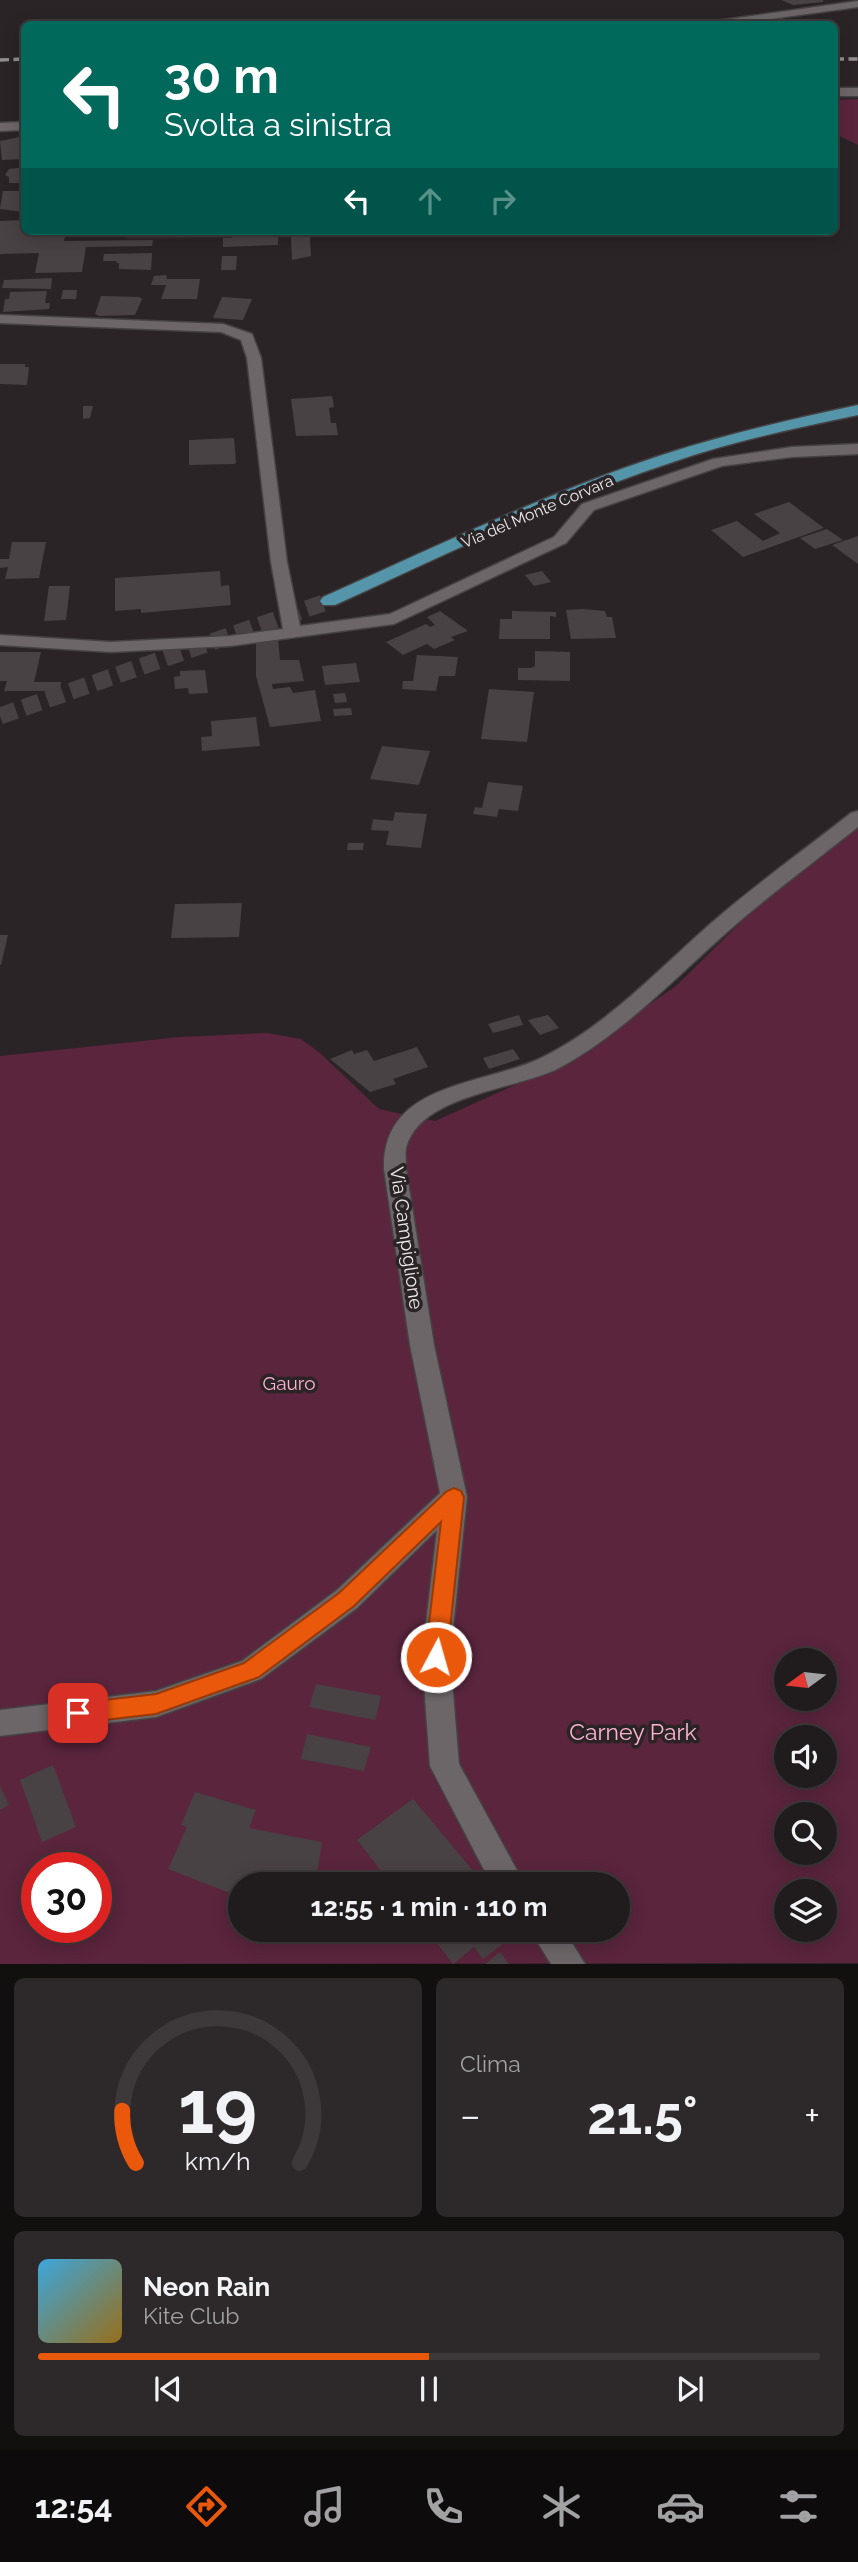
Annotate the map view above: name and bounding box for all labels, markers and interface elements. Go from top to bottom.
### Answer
text: 30 m [164,47,279,104]
icon: left [49,49,140,140]
text: Svolta a sinistra [164,106,392,143]
icon: left [338,182,376,220]
icon: ahead [411,182,449,220]
icon: right [484,182,522,220]
street label: Via del Monte Corvara [458,471,616,552]
street label: Via Campiglione [386,1165,428,1311]
park label: Gauro [263,1372,315,1394]
position arrow [399,1620,473,1694]
north arrow [774,1648,836,1712]
map controls [774,1648,837,1942]
pin [48,1683,108,1743]
icon: arrive [59,1694,97,1732]
park label: Carney Park [569,1718,697,1745]
button: sound [774,1725,837,1788]
button: search [774,1802,837,1865]
speed limit sign: 30 [21,1852,112,1943]
button: layers [774,1879,837,1942]
text: 12:55 · 1 min · 110 m [310,1892,548,1922]
text: Clima [460,2050,521,2077]
text: 19 [179,2066,257,2151]
text: 21.5° [587,2085,698,2146]
text: − [460,2093,480,2138]
text: + [804,2093,820,2138]
text: km/h [185,2146,251,2176]
text: Neon Rain [143,2272,270,2302]
text: Kite Club [143,2302,240,2329]
icon: previous [149,2370,187,2408]
icon: pause [410,2370,448,2408]
icon: next [671,2370,709,2408]
icon: directions [182,2482,231,2531]
icon: music [300,2482,349,2531]
icon: phone [419,2482,468,2531]
icon: climate [537,2482,586,2531]
icon: car [656,2482,705,2531]
icon: filters [774,2482,823,2531]
text: 12:54 [35,2488,112,2525]

